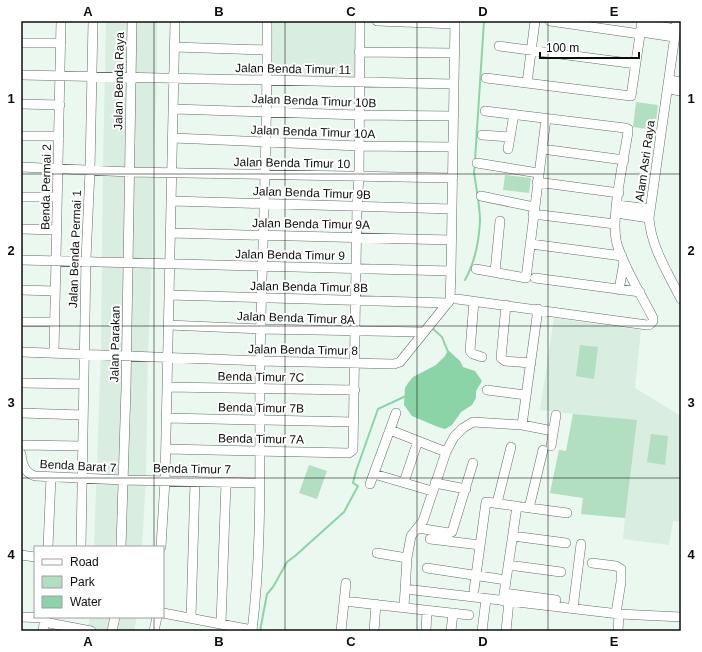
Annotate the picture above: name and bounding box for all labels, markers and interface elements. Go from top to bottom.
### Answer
text: A [83,4,93,19]
text: B [214,4,224,19]
text: C [346,4,356,19]
text: D [478,4,488,19]
text: E [610,4,619,19]
street label: Jalan Benda Raya [111,32,127,130]
scale bar [540,34,639,60]
text: 100 m [546,41,579,55]
street label: Jalan Benda Timur 11 [235,61,351,77]
text: 1 [7,91,15,106]
text: 1 [687,91,695,106]
street label: Jalan Benda Timur 10B [251,92,377,110]
street label: Alam Asri Raya [632,119,658,203]
street label: Jalan Benda Timur 10A [250,123,376,141]
street label: Benda Permai 2 [38,144,54,230]
street label: Jalan Benda Timur 10 [234,155,351,171]
street label: Jalan Benda Timur 9B [253,184,371,202]
street label: Jalan Benda Permai 1 [66,189,84,308]
street label: Jalan Benda Timur 9A [252,216,370,232]
text: 2 [7,243,15,258]
text: 2 [687,243,695,258]
street label: Jalan Benda Timur 9 [235,247,345,263]
street label: Jalan Benda Timur 8B [250,279,368,295]
street label: Jalan Parakan [107,306,123,382]
street label: Jalan Benda Timur 8A [237,309,355,327]
street label: Jalan Benda Timur 8 [248,342,358,358]
street label: Benda Timur 7C [218,369,305,385]
text: 3 [7,395,15,410]
text: 3 [687,395,695,410]
street label: Benda Timur 7B [218,400,304,416]
street label: Benda Timur 7A [218,431,304,447]
street label: Benda Barat 7 [39,457,117,475]
street label: Benda Timur 7 [153,461,231,477]
legend [34,546,164,618]
text: 4 [7,547,15,562]
text: 4 [687,547,695,562]
text: Road [70,555,99,569]
text: Park [70,575,96,589]
text: Water [70,595,102,609]
text: A [83,634,93,649]
text: B [214,634,224,649]
text: C [346,634,356,649]
text: D [478,634,488,649]
text: E [610,634,619,649]

